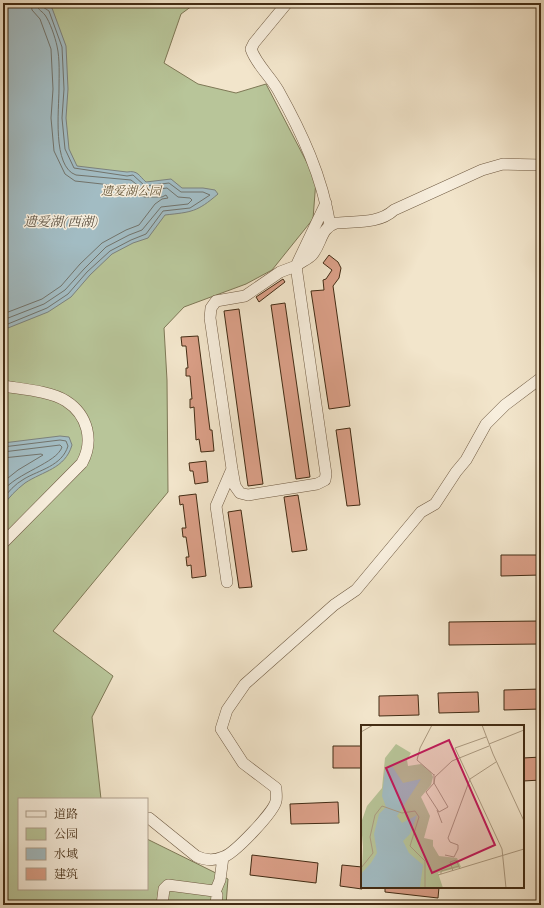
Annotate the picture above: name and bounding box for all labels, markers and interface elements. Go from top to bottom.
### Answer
park label: 遗爱湖公园 [101,184,163,198]
water label: 遗爱湖(西湖) [24,215,98,229]
inset map [361,725,524,888]
legend [18,798,148,890]
text: 道路 [54,807,78,821]
text: 公园 [54,828,78,841]
text: 水域 [54,847,78,861]
text: 建筑 [54,867,78,881]

